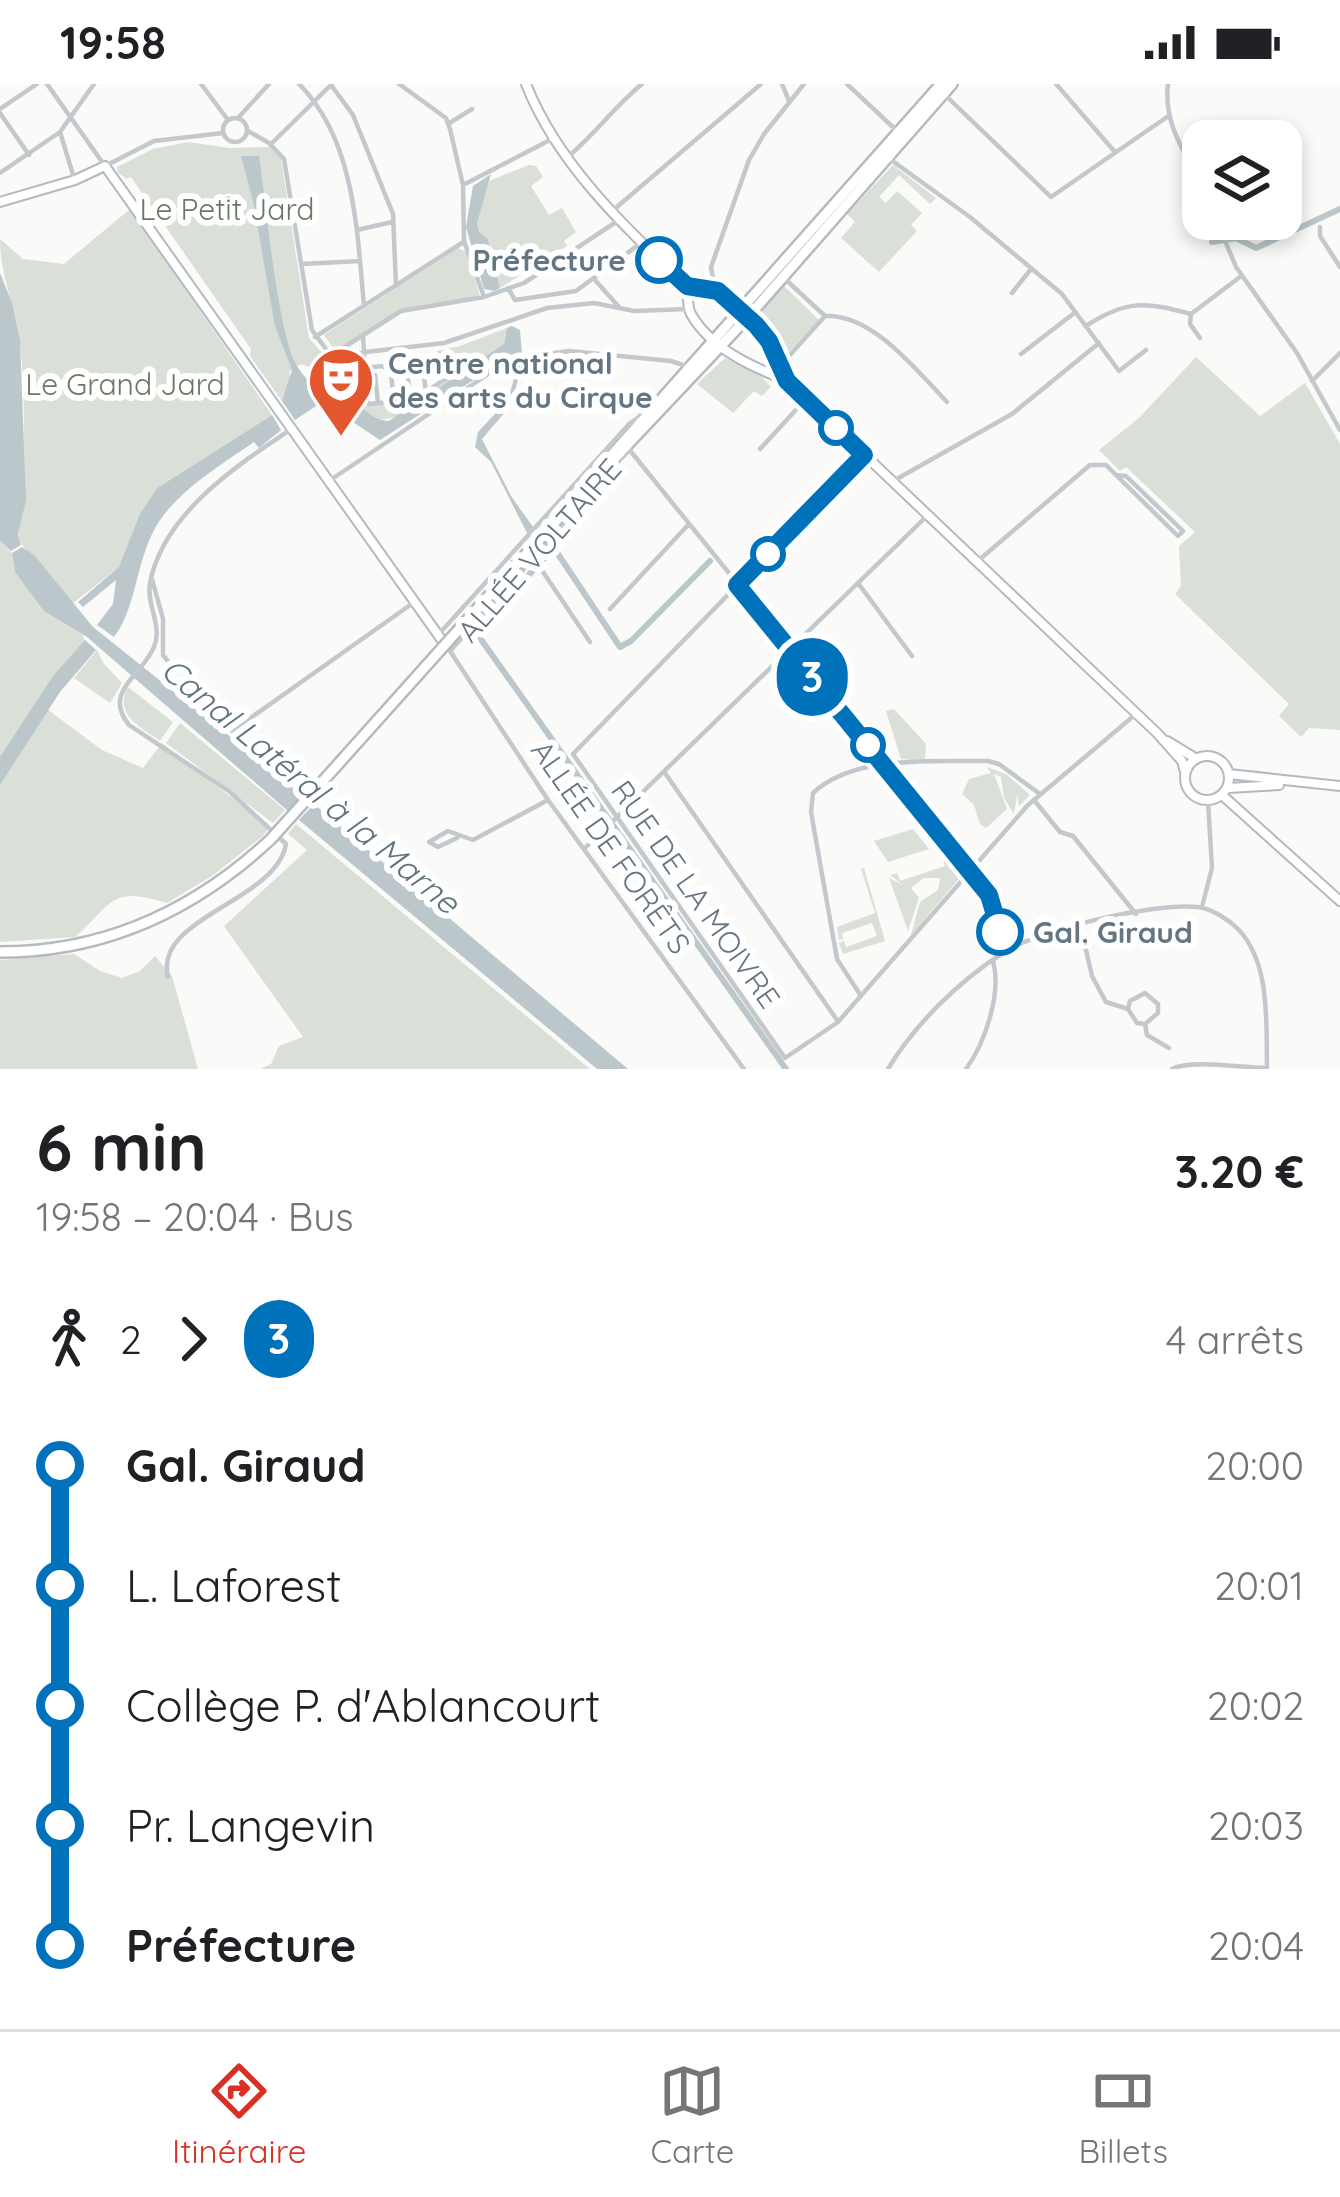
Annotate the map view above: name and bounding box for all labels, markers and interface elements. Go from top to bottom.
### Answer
text: 19:58 [60,14,166,70]
map controls [1182,120,1302,240]
button: layers [1182,120,1302,240]
park label: Le Petit Jard [140,190,315,228]
marker: Préfecture [637,238,681,282]
place label: Préfecture [472,241,626,279]
place label: Centre national des arts du Cirque [388,344,653,416]
theatre icon: Centre national des arts du Cirque [306,345,376,439]
park label: Le Grand Jard [25,365,225,403]
unlabelled marker [820,412,852,444]
street label: ALLÉE VOLTAIRE [449,450,629,650]
unlabelled marker [752,538,784,570]
line badge: 3 [773,638,851,716]
water label: Canal Latéral à la Marne [154,648,469,923]
text: 3 [801,650,823,703]
unlabelled marker [852,729,884,761]
street label: ALLÉE DE FORÊTS [523,733,699,961]
street label: RUE DE LA MOIVRE [603,773,789,1015]
marker: Gal. Giraud [978,910,1022,954]
place label: Gal. Giraud [1033,913,1193,951]
text: 6 min [36,1105,207,1188]
text: 3.20 € [1175,1143,1304,1199]
text: 19:58 – 20:04 · Bus [36,1192,354,1241]
icon: walk [36,1306,102,1372]
icon: forward [160,1306,226,1372]
text: 3 [268,1312,290,1365]
text: 2 [120,1315,142,1364]
text: 4 arrêts [1166,1315,1304,1364]
text: Gal. Giraud [126,1437,366,1493]
text: 20:00 [1205,1441,1304,1490]
text: L. Laforest [126,1557,341,1613]
text: 20:01 [1214,1561,1304,1610]
text: Collège P. d'Ablancourt [126,1677,600,1733]
text: 20:02 [1207,1681,1304,1730]
text: Pr. Langevin [126,1797,375,1853]
text: 20:03 [1208,1801,1304,1850]
text: Préfecture [126,1917,356,1973]
text: 20:04 [1208,1921,1304,1970]
tab: Itinéraire [172,2058,306,2171]
tab: Carte [650,2058,734,2171]
tab: Billets [1079,2058,1168,2171]

